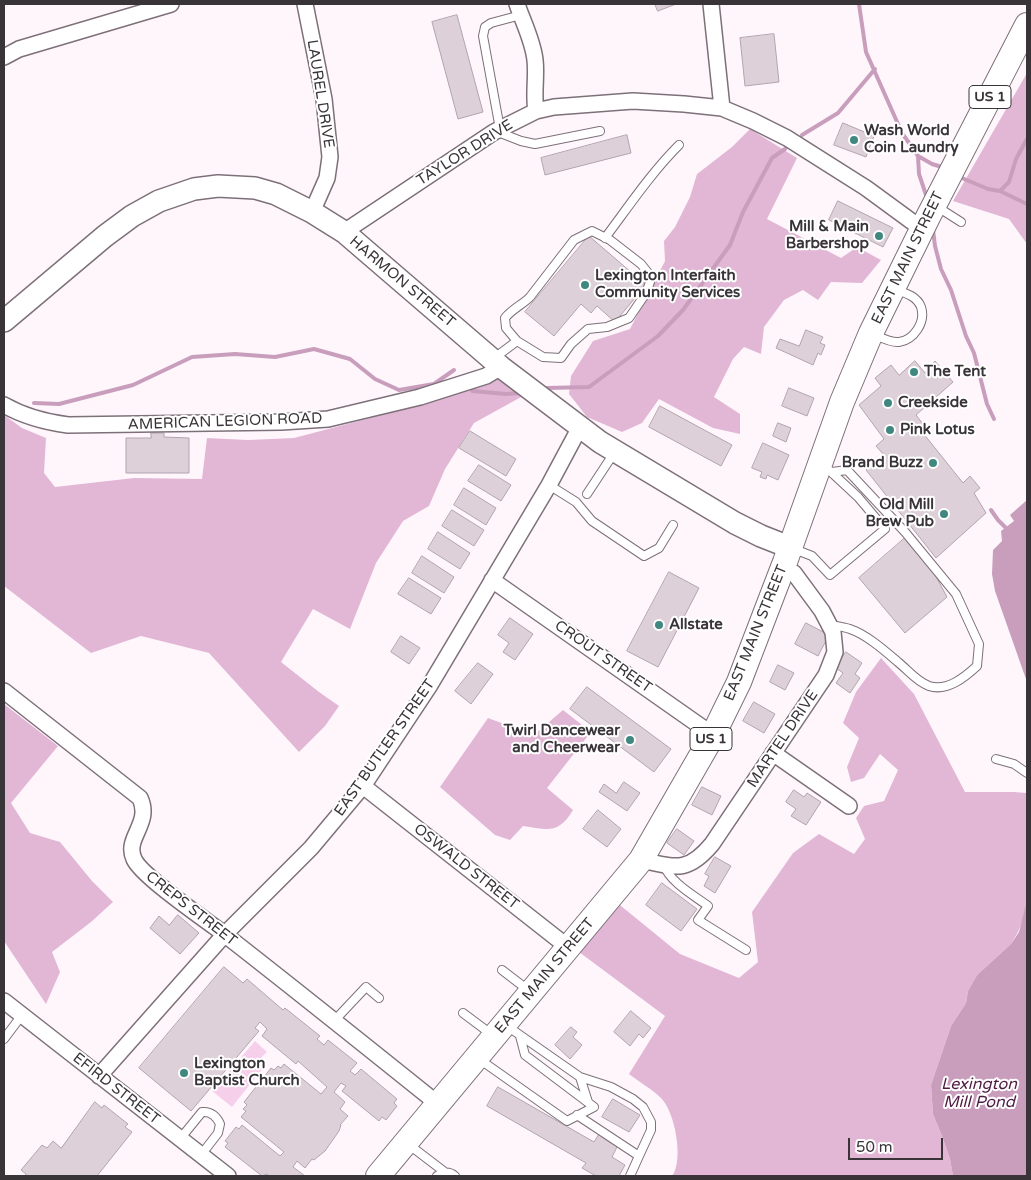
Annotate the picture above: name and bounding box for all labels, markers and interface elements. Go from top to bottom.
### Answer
street label: LAUREL DRIVE [303,38,337,150]
road number: US 1 [969,85,1011,108]
street label: TAYLOR DRIVE [414,116,516,190]
place label: Wash World Coin Laundry [864,122,959,157]
marker: Wash World Coin Laundry [848,134,860,146]
street label: EAST MAIN STREET [868,189,948,327]
place label: Mill & Main Barbershop [786,218,869,253]
marker: Mill & Main Barbershop [873,230,885,242]
street label: HARMON STREET [345,232,459,332]
place label: Lexington Interfaith Community Services [595,267,740,302]
marker: Lexington Interfaith Community Services [579,279,591,291]
place label: The Tent [924,363,986,381]
marker: The Tent [908,366,920,378]
place label: Creekside [898,394,968,412]
marker: Creekside [882,397,894,409]
street label: AMERICAN LEGION ROAD [127,410,323,434]
place label: Pink Lotus [900,421,975,439]
marker: Pink Lotus [884,424,896,436]
place label: Brand Buzz [842,454,923,472]
marker: Brand Buzz [927,457,939,469]
place label: Old Mill Brew Pub [865,496,934,531]
marker: Old Mill Brew Pub [938,508,950,520]
street label: EAST MAIN STREET [720,562,792,704]
place label: Allstate [669,616,723,634]
street label: CROUT STREET [551,617,655,697]
marker: Allstate [653,619,665,631]
street label: EAST BUTLER STREET [331,676,439,820]
street label: MARTEL DRIVE [744,687,822,791]
place label: Twirl Dancewear and Cheerwear [503,722,620,757]
road number: US 1 [690,728,732,751]
marker: Twirl Dancewear and Cheerwear [624,734,636,746]
street label: OSWALD STREET [410,820,522,914]
street label: CREPS STREET [142,868,240,950]
street label: EAST MAIN STREET [491,915,599,1037]
street label: EFIRD STREET [69,1049,163,1129]
place label: Lexington Baptist Church [194,1055,300,1090]
marker: Lexington Baptist Church [178,1067,190,1079]
water label: Lexington Mill Pond [941,1075,1017,1113]
scale bar [851,1128,946,1160]
text: 50 m [856,1138,893,1156]

